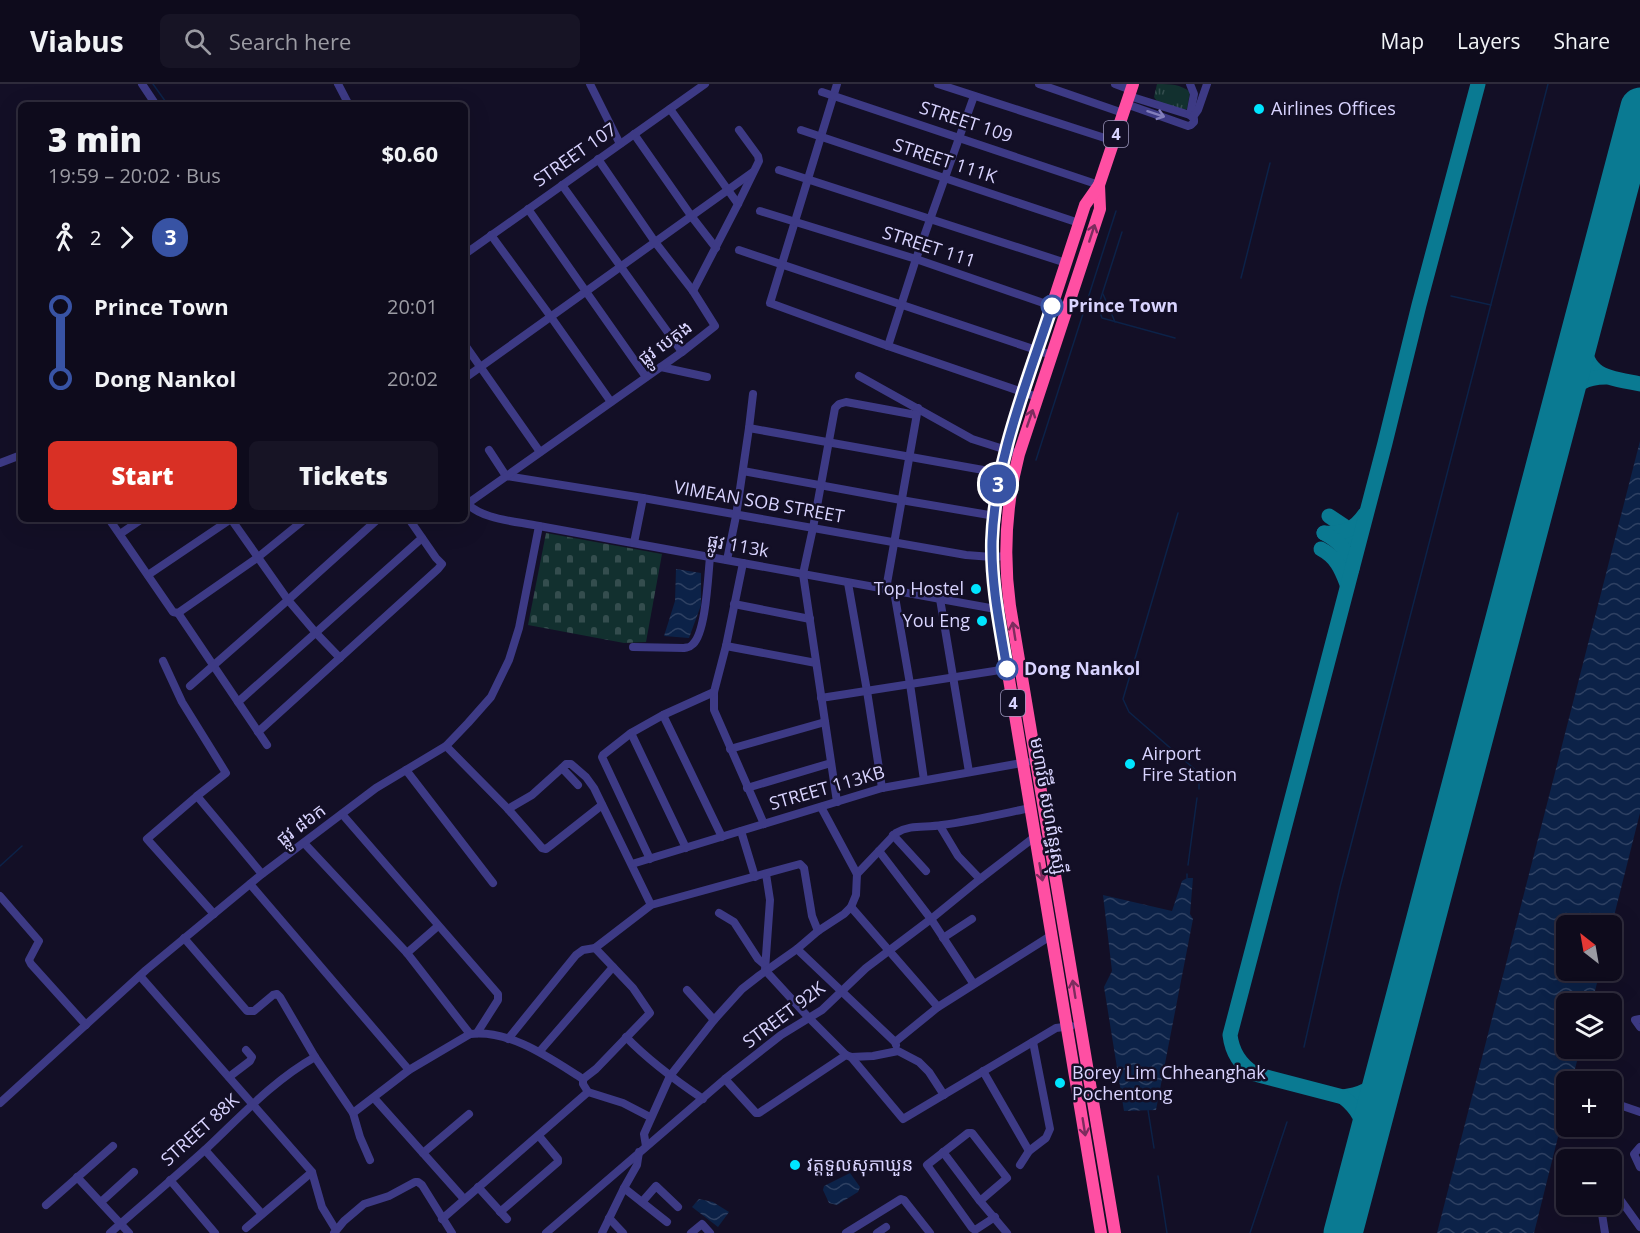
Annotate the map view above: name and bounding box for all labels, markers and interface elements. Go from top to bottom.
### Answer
search box [160,14,580,68]
text: Viabus [30,22,124,60]
icon: search [181,25,214,58]
text: Search here [229,26,351,56]
text: Map [1381,27,1424,55]
text: Layers [1457,27,1521,55]
text: Share [1554,27,1610,55]
street label: STREET 109 [917,95,1016,147]
place label: Airlines Offices [1271,96,1396,120]
marker: Airlines Offices [1252,102,1266,116]
one-way arrow [1146,109,1165,120]
text: 3 min [48,117,142,162]
street label: STREET 107 [528,117,621,192]
road number: 4 [1104,121,1128,147]
street label: STREET 111K [891,132,1001,188]
text: $0.60 [381,138,438,168]
text: 19:59 – 20:02 · Bus [48,162,221,189]
street label: STREET 111 [880,220,979,272]
icon: walk [48,221,81,254]
icon: forward [110,221,143,254]
text: 3 [164,223,176,251]
text: 2 [90,224,101,251]
one-way arrow [1087,224,1098,243]
text: Prince Town [94,291,229,321]
text: 20:01 [387,293,438,320]
place label: Prince Town [1068,293,1178,317]
marker: Prince Town [1041,295,1063,317]
street label: ផ្លូវ បេតុង [633,314,699,374]
text: Dong Nankol [94,363,236,393]
text: 20:02 [387,365,438,392]
one-way arrow [1025,409,1036,428]
button: Start [48,441,237,510]
button: Tickets [249,441,438,510]
line badge: 3 [978,464,1018,504]
text: 3 [992,470,1004,498]
street label: VIMEAN SOB STREET [672,474,846,528]
street label: ផ្លូវ 113k [704,528,771,568]
place label: Top Hostel [874,576,964,600]
marker: Top Hostel [969,582,983,596]
place label: You Eng [903,608,970,632]
marker: You Eng [975,614,989,628]
one-way arrow [1008,622,1019,641]
place label: Dong Nankol [1024,656,1140,680]
marker: Dong Nankol [996,658,1018,680]
road number: 4 [1001,690,1025,716]
street label: មហាវិថី សហព័ន្ធរុស្ស៊ី [1020,735,1073,877]
place label: Airport Fire Station [1142,741,1237,786]
marker: Airport Fire Station [1123,757,1137,771]
street label: STREET 113KB [766,759,887,815]
street label: ផ្លូវ ៨៦ក [271,798,333,855]
one-way arrow [1036,862,1047,881]
north arrow [1556,915,1622,981]
map controls [1556,915,1622,1215]
street label: STREET 92K [737,975,830,1053]
one-way arrow [1069,980,1080,999]
button: layers [1556,993,1622,1059]
place label: Borey Lim Chheanghak Pochentong [1072,1060,1266,1105]
button: + [1556,1071,1622,1137]
marker: Borey Lim Chheanghak Pochentong [1053,1076,1067,1090]
street label: STREET 88K [155,1087,244,1171]
one-way arrow [1079,1116,1090,1136]
button: − [1556,1149,1622,1215]
place label: វត្តទួលសុភាឃួន [807,1152,913,1177]
marker: វត្តទួលសុភាឃួន [788,1158,802,1172]

